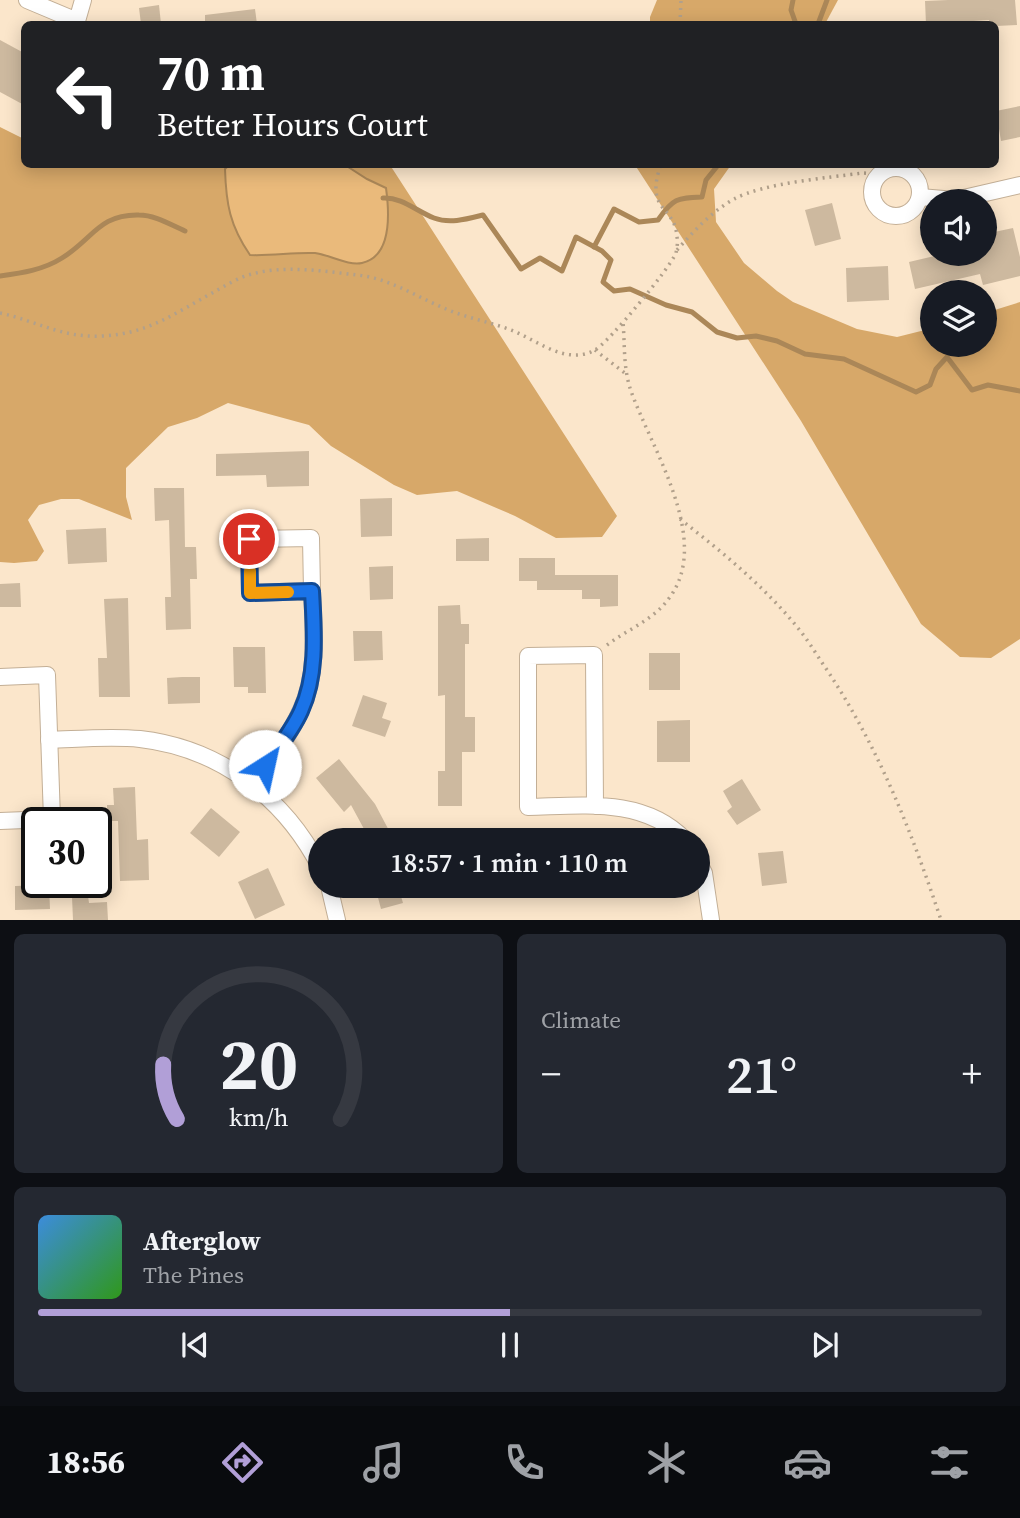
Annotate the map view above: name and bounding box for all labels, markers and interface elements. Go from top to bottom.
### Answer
text: 70 m [157,39,265,106]
icon: left [42,49,133,140]
text: Better Hours Court [157,103,428,147]
map controls [920,189,997,357]
button: sound [920,189,997,266]
button: layers [920,280,997,357]
pin [219,509,279,569]
icon: arrive [230,520,268,558]
position arrow [228,729,302,803]
speed limit sign: 30 [21,807,112,898]
text: 18:57 · 1 min · 110 m [390,845,628,881]
text: Climate [541,1004,621,1036]
text: 20 [219,1015,298,1114]
text: 21° [726,1039,797,1110]
text: − [541,1048,561,1100]
text: + [962,1048,982,1100]
text: km/h [229,1100,288,1134]
text: Afterglow [143,1223,261,1259]
text: The Pines [143,1259,244,1291]
icon: previous [176,1326,214,1364]
icon: pause [491,1326,529,1364]
icon: next [806,1326,844,1364]
icon: directions [218,1438,267,1487]
icon: music [359,1438,408,1487]
icon: phone [500,1438,549,1487]
icon: climate [642,1438,691,1487]
icon: car [783,1438,832,1487]
icon: filters [925,1438,974,1487]
text: 18:56 [46,1440,125,1484]

